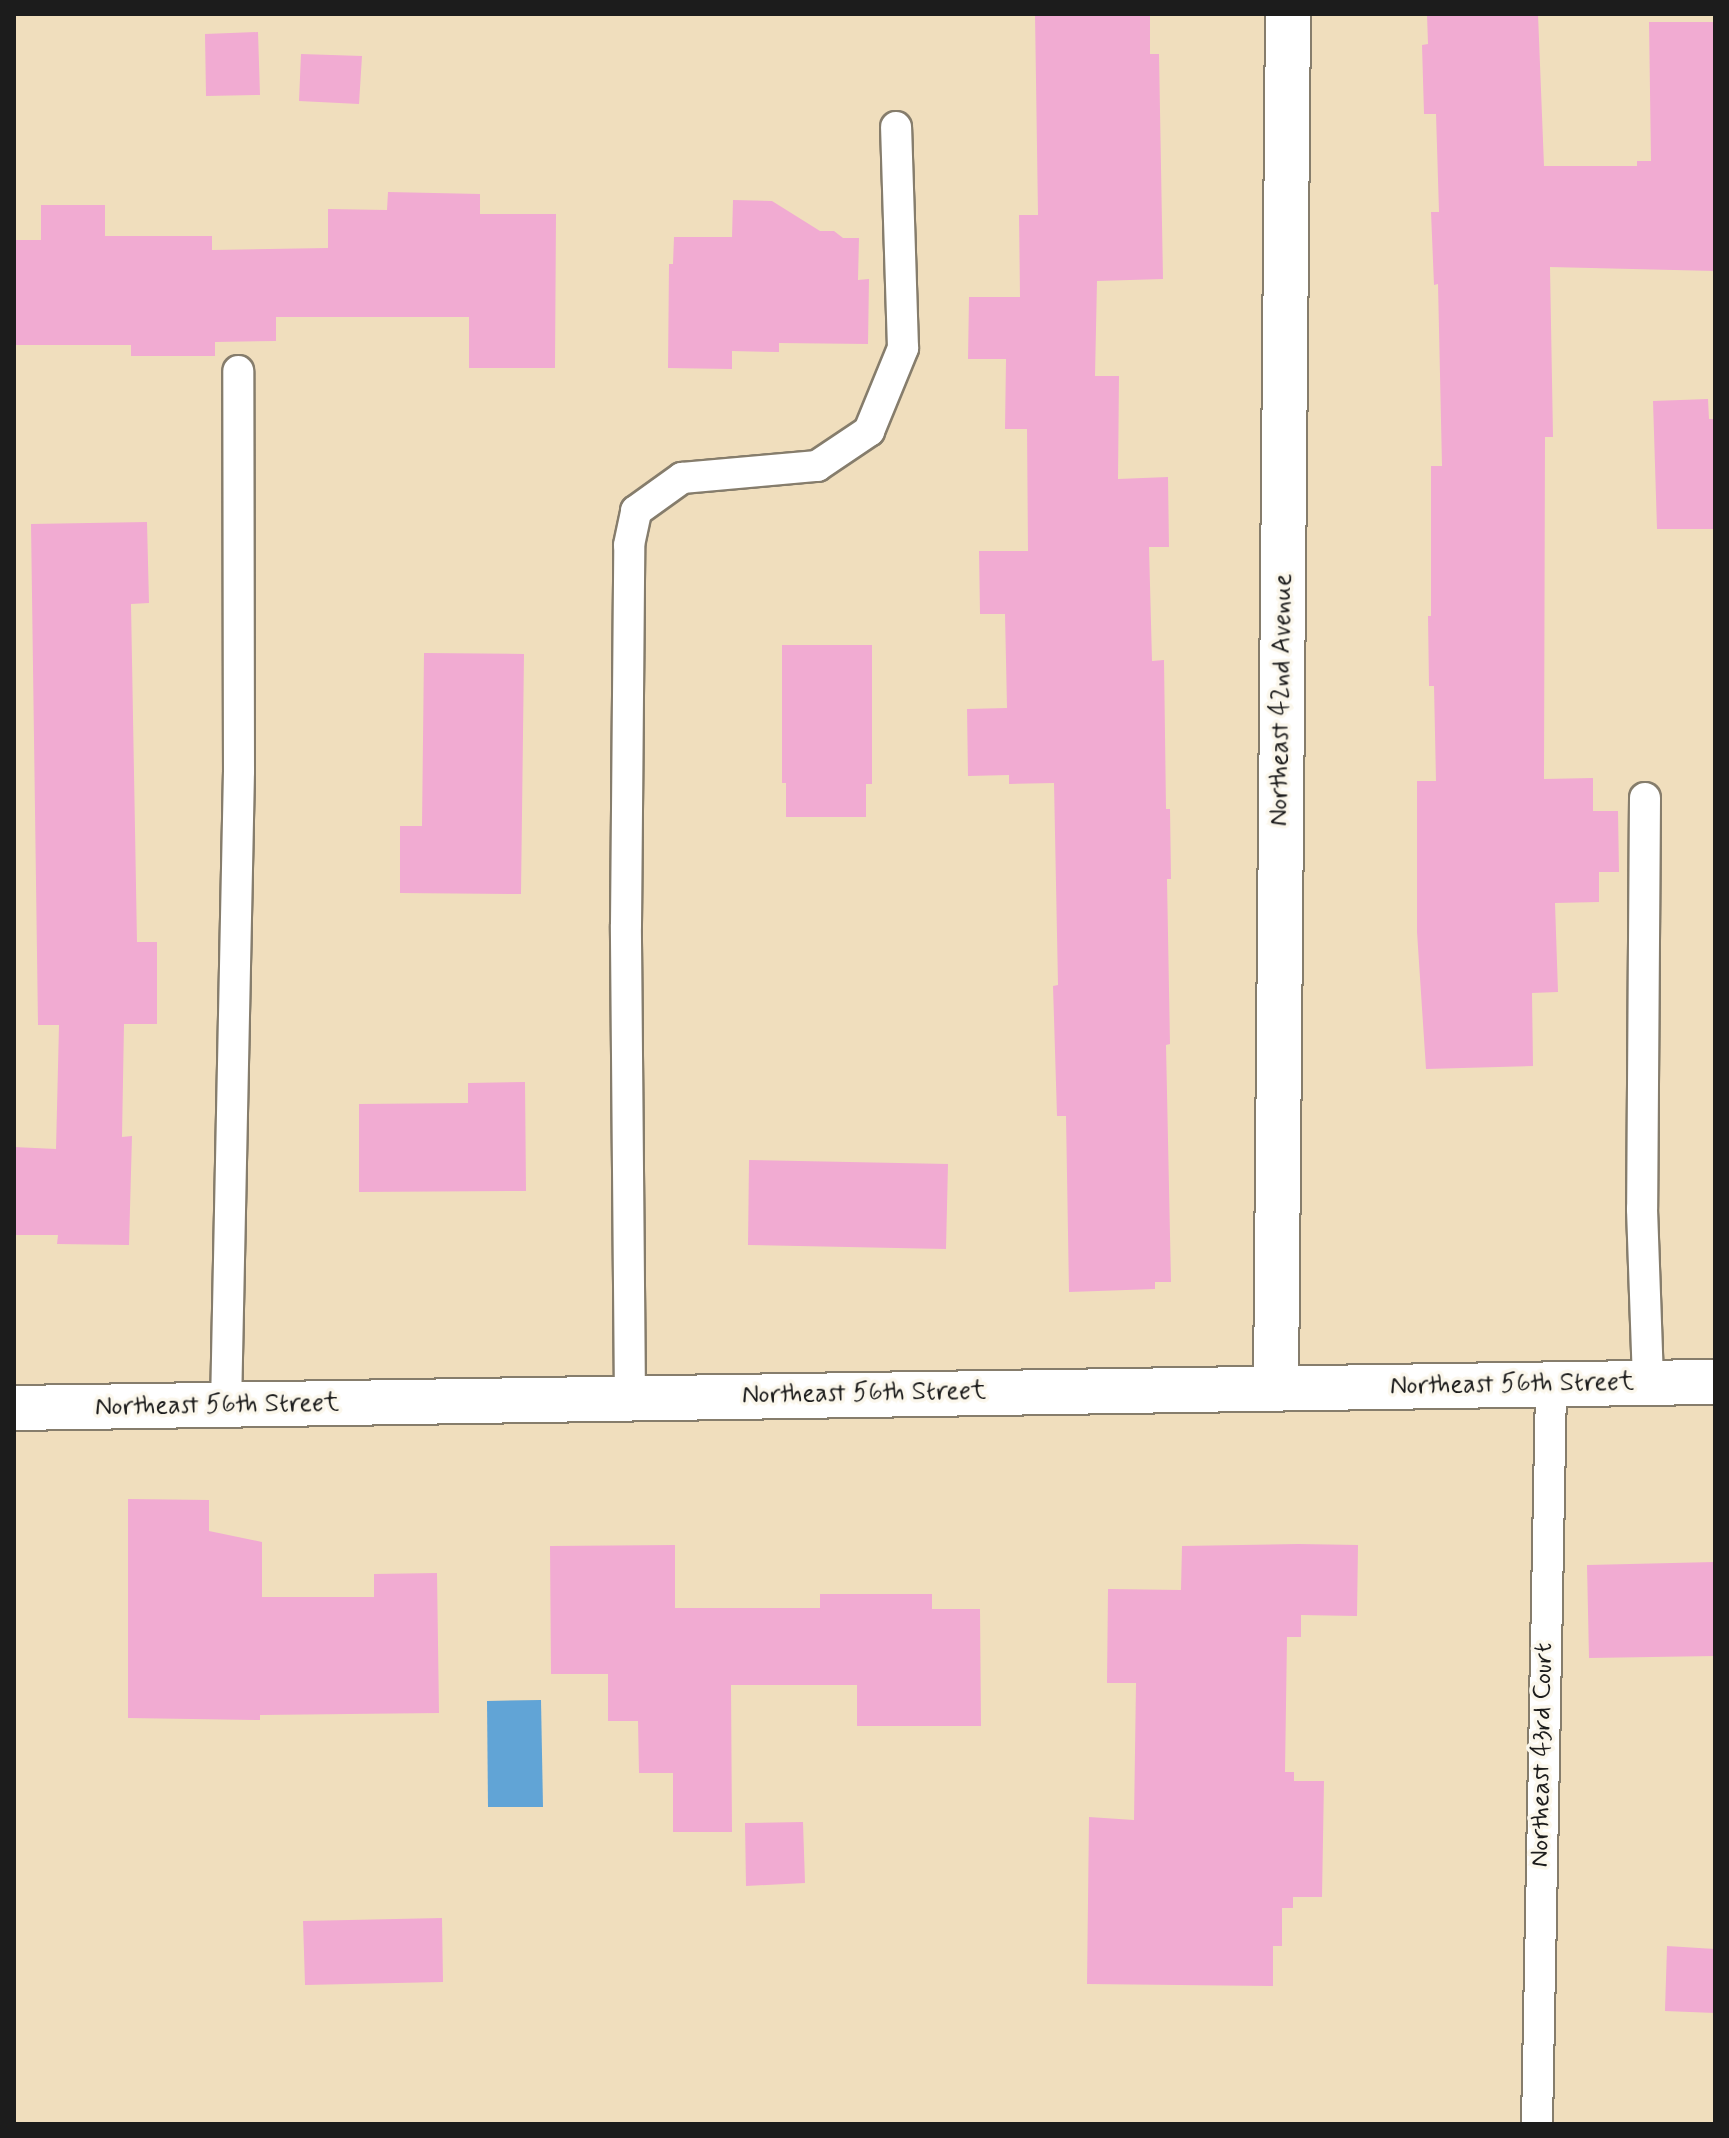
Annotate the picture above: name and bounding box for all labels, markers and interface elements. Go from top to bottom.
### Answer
street label: Northeast 42nd Avenue [1264,573,1300,827]
street label: Northeast 56th Street [1390,1367,1634,1403]
street label: Northeast 56th Street [742,1376,986,1412]
street label: Northeast 56th Street [95,1388,339,1424]
street label: Northeast 43rd Court [1525,1640,1561,1870]

